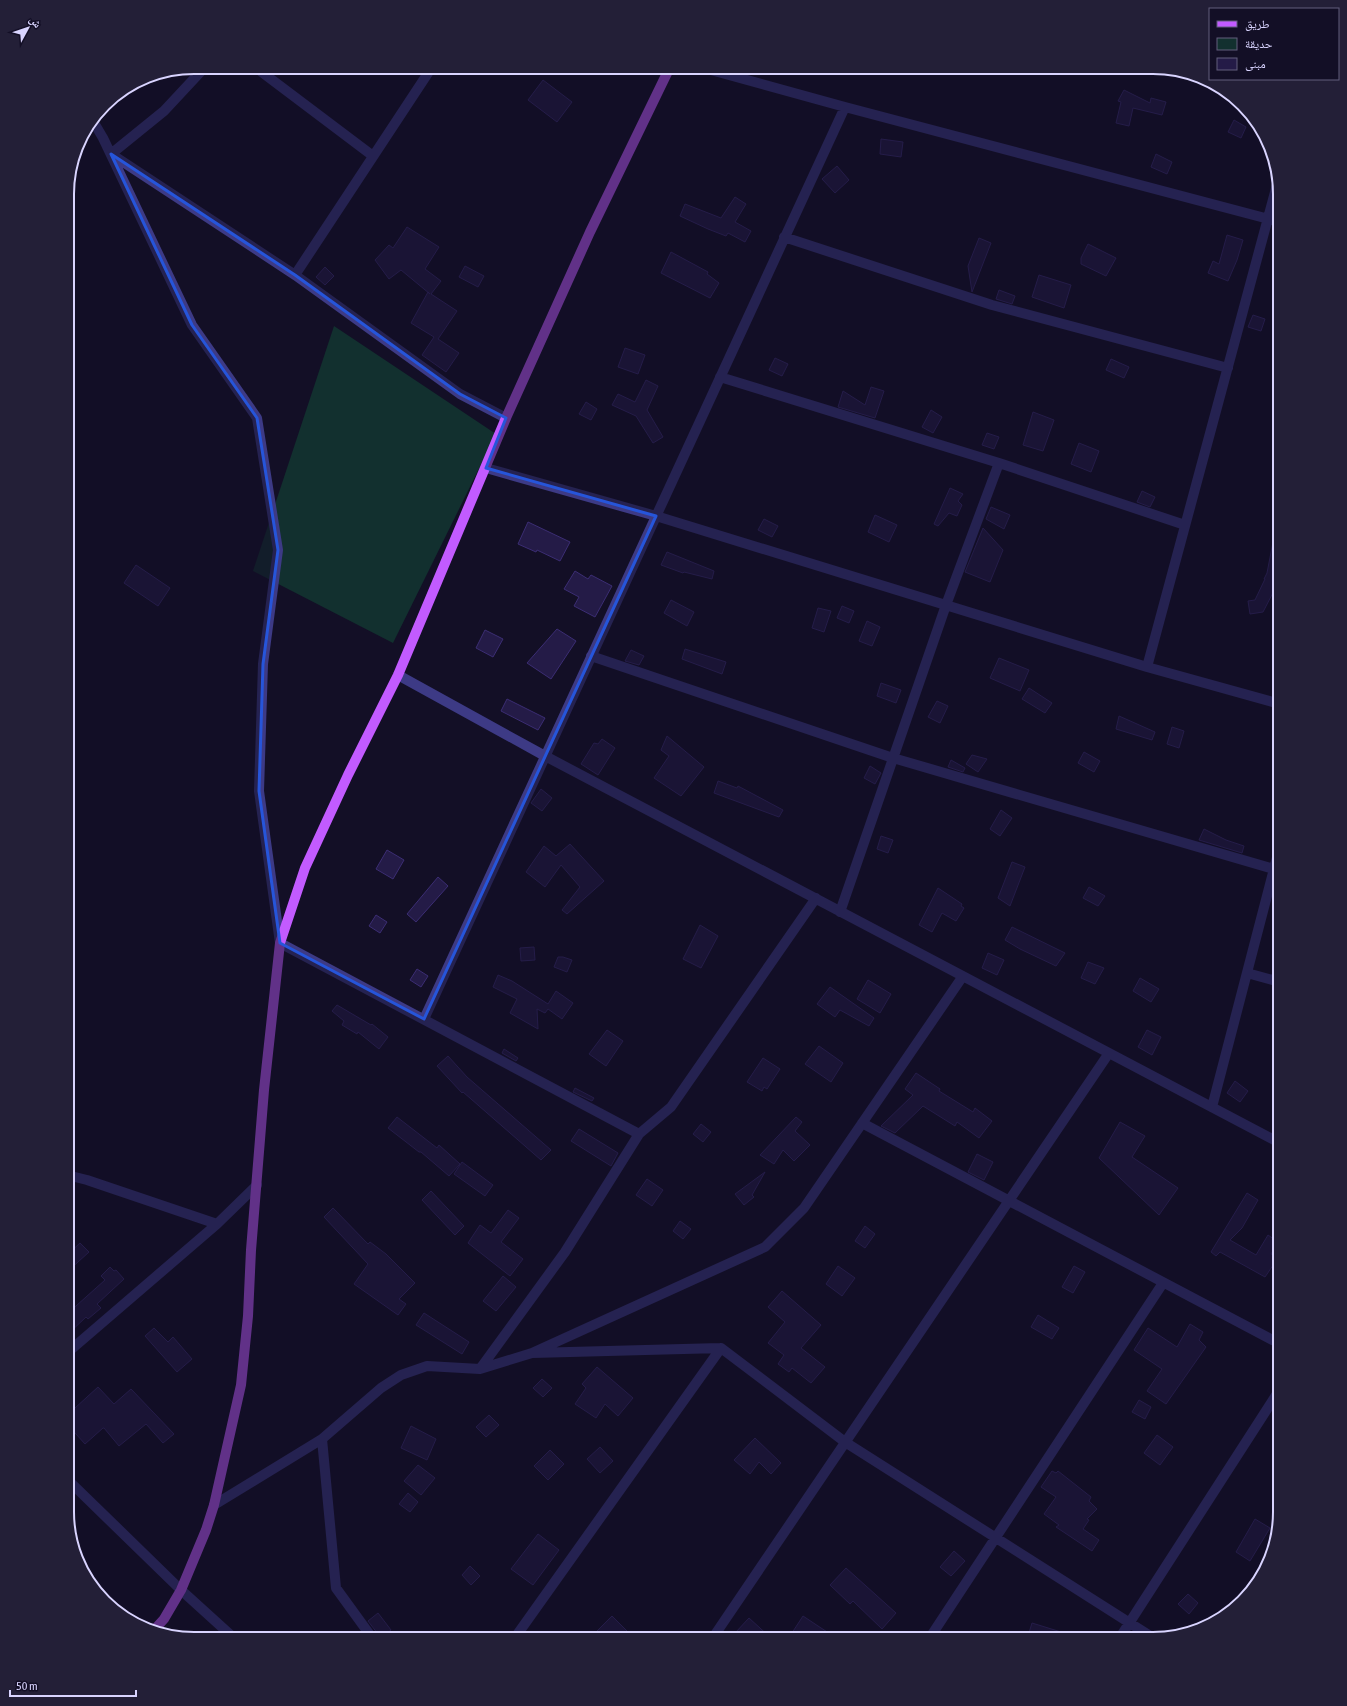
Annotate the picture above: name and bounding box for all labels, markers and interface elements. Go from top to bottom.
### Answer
north arrow [8,8,48,48]
legend [1209,8,1339,80]
text: ش [26,13,44,31]
text: طريق [1245,17,1270,31]
text: حديقة [1245,37,1273,51]
text: مبنى [1245,57,1266,71]
scale bar [10,1672,136,1698]
text: 50 m [16,1679,38,1693]

